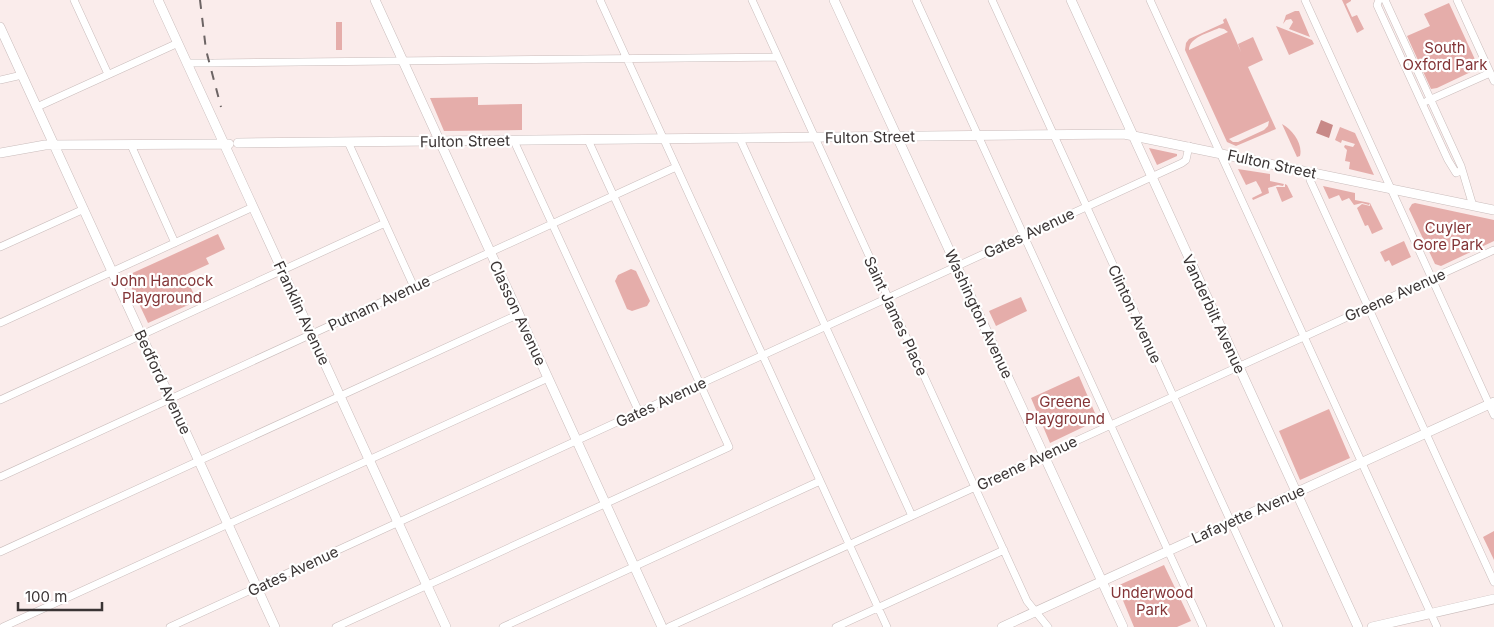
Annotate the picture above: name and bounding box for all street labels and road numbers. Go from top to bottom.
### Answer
street label: Fulton Street [825,127,915,147]
street label: Fulton Street [420,131,510,151]
street label: Fulton Street [1226,145,1318,183]
street label: Gates Avenue [981,204,1077,262]
street label: Washington Avenue [941,246,1017,382]
street label: Vanderbilt Avenue [1178,251,1250,377]
street label: Saint James Place [860,253,932,379]
street label: Classon Avenue [485,257,551,369]
street label: Franklin Avenue [270,258,334,368]
street label: Clinton Avenue [1104,262,1166,366]
street label: Greene Avenue [1342,264,1448,326]
street label: Putnam Avenue [325,271,433,335]
street label: Bedford Avenue [130,327,196,437]
street label: Gates Avenue [613,373,709,431]
street label: Greene Avenue [974,431,1080,495]
street label: Lafayette Avenue [1188,480,1308,548]
street label: Gates Avenue [245,542,341,600]

